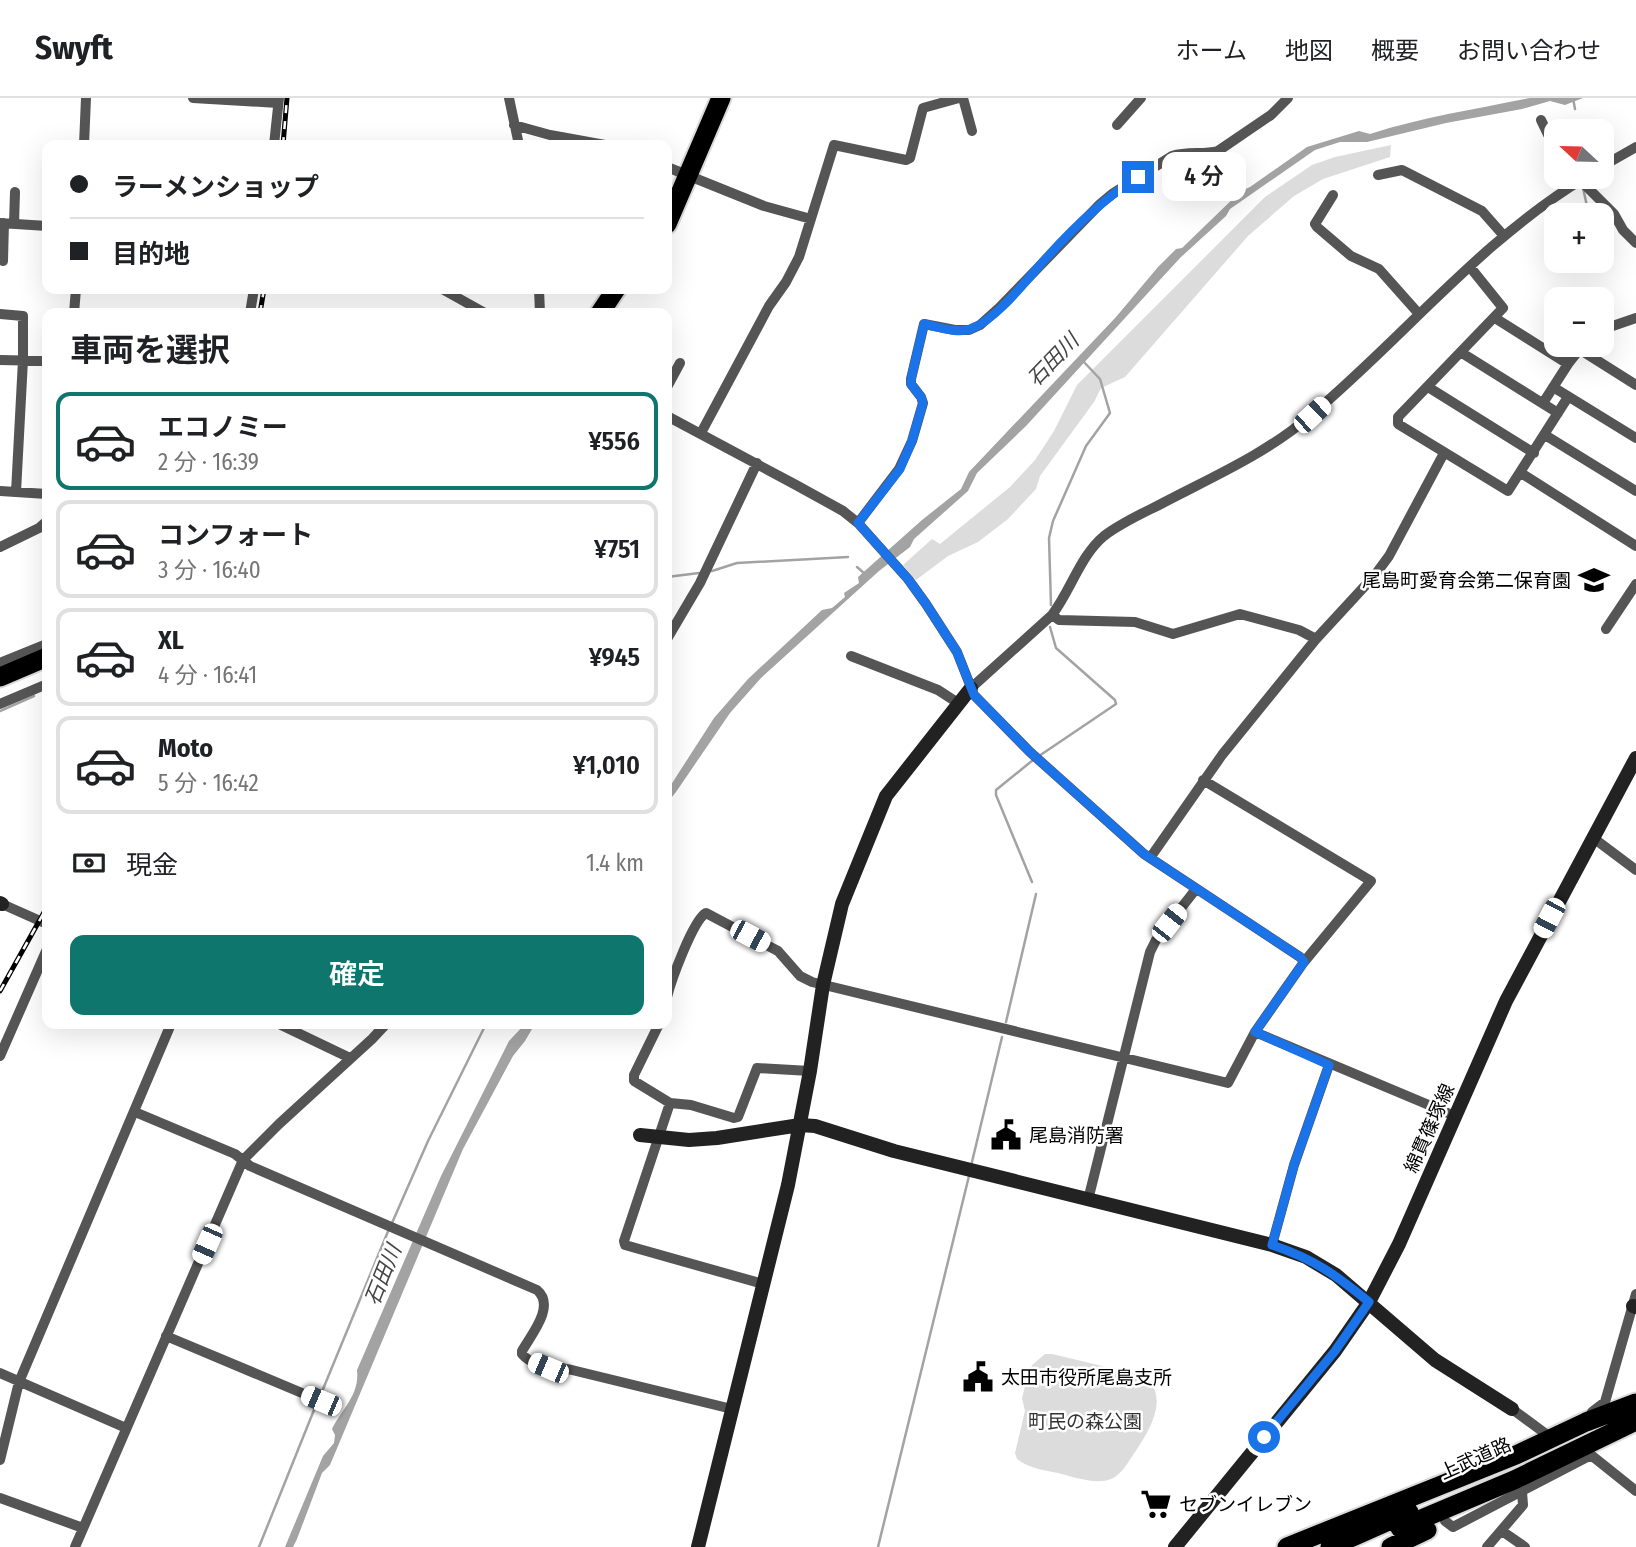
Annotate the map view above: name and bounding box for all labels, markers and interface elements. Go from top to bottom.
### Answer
text: Swyft [35,28,113,68]
text: ホーム [1176,37,1247,65]
text: 地図 [1285,37,1333,65]
text: 概要 [1371,37,1419,65]
text: お問い合わせ [1457,37,1601,65]
north arrow [1544,119,1614,189]
map controls [1544,119,1614,357]
callout: 4 分 [1162,153,1246,202]
route end [1122,161,1154,193]
text: 4 分 [1184,162,1224,190]
text: ラーメンショップ [112,172,319,203]
button: + [1544,203,1614,273]
text: 目的地 [112,239,190,270]
button: − [1544,287,1614,357]
water label: 石田川 [1022,327,1086,392]
text: 車両を選択 [70,331,230,369]
car [1290,393,1335,437]
icon: car [74,410,137,473]
text: エコノミー [158,412,288,443]
text: ¥556 [589,426,640,457]
text: 2 分 · 16:39 [158,448,259,476]
icon: car [74,518,137,581]
text: コンフォート [158,520,313,551]
text: ¥751 [594,534,640,565]
text: 3 分 · 16:40 [158,556,261,584]
school or university icon: 尾島町愛育会第二保育園 [1577,563,1611,597]
place label: 尾島町愛育会第二保育園 [1362,569,1571,592]
text: XL [158,625,184,656]
icon: car [74,626,137,689]
text: ¥945 [589,642,640,673]
text: 4 分 · 16:41 [158,661,257,689]
text: Moto [158,733,213,764]
icon: car [74,734,137,797]
text: ¥1,010 [573,750,640,781]
text: 5 分 · 16:42 [158,769,259,797]
icon: cash [70,844,108,882]
text: 1.4 km [586,849,644,877]
text: 現金 [126,850,178,881]
car [1530,895,1569,941]
car [1148,900,1191,946]
car [727,917,774,955]
button: 確定 [70,935,644,1015]
street label: 綿貫篠塚線 [1400,1080,1459,1176]
public building icon: 尾島消防署 [989,1118,1023,1152]
place label: 尾島消防署 [1029,1124,1124,1147]
car [189,1221,226,1267]
water label: 石田川 [359,1239,408,1309]
car [525,1350,572,1386]
public building icon: 太田市役所尾島支所 [961,1360,995,1394]
place label: 太田市役所尾島支所 [1001,1366,1172,1389]
car [298,1383,345,1419]
park label: 町民の森公園 [1028,1410,1142,1433]
route start [1248,1421,1280,1453]
street label: 上武道路 [1436,1432,1515,1484]
supermarket icon: セブンイレブン [1139,1487,1173,1521]
place label: セブンイレブン [1179,1493,1312,1516]

